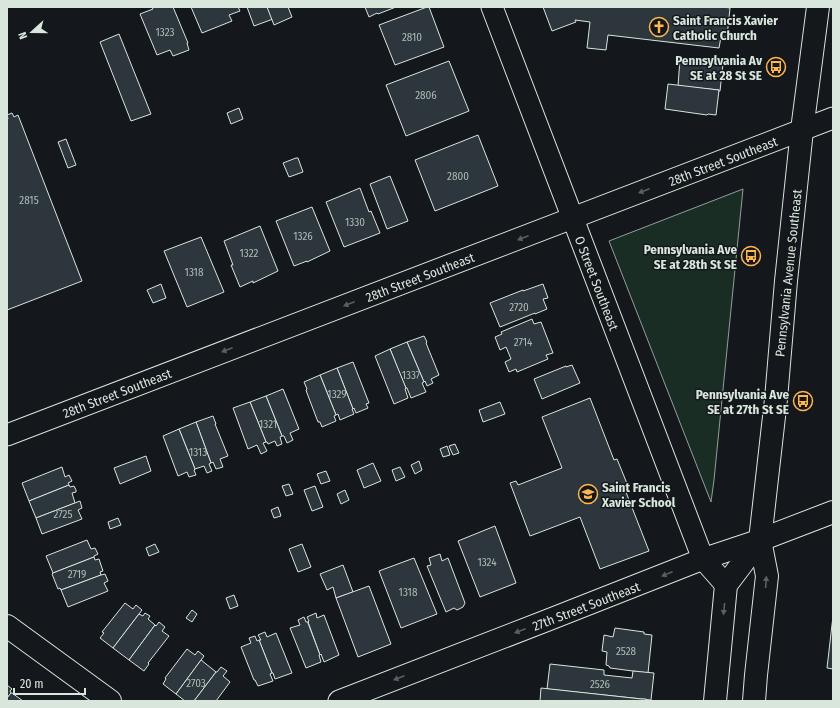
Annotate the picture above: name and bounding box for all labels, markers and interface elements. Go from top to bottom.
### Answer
north arrow [12,12,52,52]
place label: Saint Francis Xavier Catholic Church [673,13,778,43]
church icon: Saint Francis Xavier Catholic Church [648,16,670,38]
house number: 1323 [156,26,175,39]
text: N [16,30,30,41]
house number: 2810 [402,31,422,44]
place label: Pennsylvania Av SE at 28 St SE [675,53,763,83]
bus stop icon: Pennsylvania Av SE at 28 St SE [765,56,787,78]
house number: 2806 [415,89,437,102]
street label: 28th Street Southeast [667,134,780,189]
house number: 2800 [447,170,469,183]
street label: Pennsylvania Avenue Southeast [772,188,805,357]
one-way arrow [638,189,650,195]
house number: 2815 [19,194,39,207]
house number: 1330 [345,216,365,229]
house number: 1326 [293,230,313,243]
street label: O Street Southeast [572,234,622,333]
one-way arrow [516,235,528,241]
place label: Pennsylvania Ave SE at 28th St SE [644,242,737,272]
bus stop icon: Pennsylvania Ave SE at 28th St SE [740,245,762,267]
house number: 1322 [240,247,259,260]
street label: 28th Street Southeast [364,250,477,305]
house number: 1318 [185,266,204,279]
house number: 2720 [509,301,529,314]
one-way arrow [342,302,354,308]
house number: 2714 [514,336,533,349]
one-way arrow [221,348,233,354]
street label: 28th Street Southeast [61,366,174,421]
house number: 1337 [402,369,421,382]
place label: Pennsylvania Ave SE at 27th St SE [696,387,789,417]
house number: 1329 [327,388,347,401]
bus stop icon: Pennsylvania Ave SE at 27th St SE [792,390,814,412]
house number: 1321 [259,418,277,431]
house number: 1313 [189,446,207,459]
place label: Saint Francis Xavier School [601,480,676,510]
school or university icon: Saint Francis Xavier School [577,483,599,505]
house number: 2725 [53,508,73,521]
house number: 1324 [477,556,497,569]
house number: 2719 [68,568,86,581]
one-way arrow [661,571,673,577]
one-way arrow [763,576,770,588]
street label: 27th Street Southeast [530,579,643,634]
house number: 1318 [399,586,418,599]
one-way arrow [721,603,727,615]
one-way arrow [513,629,525,635]
house number: 2528 [616,645,637,658]
scale bar [14,670,85,696]
one-way arrow [392,676,404,682]
text: 20 m [20,677,44,691]
house number: 2703 [186,677,206,690]
house number: 2526 [590,678,611,691]

